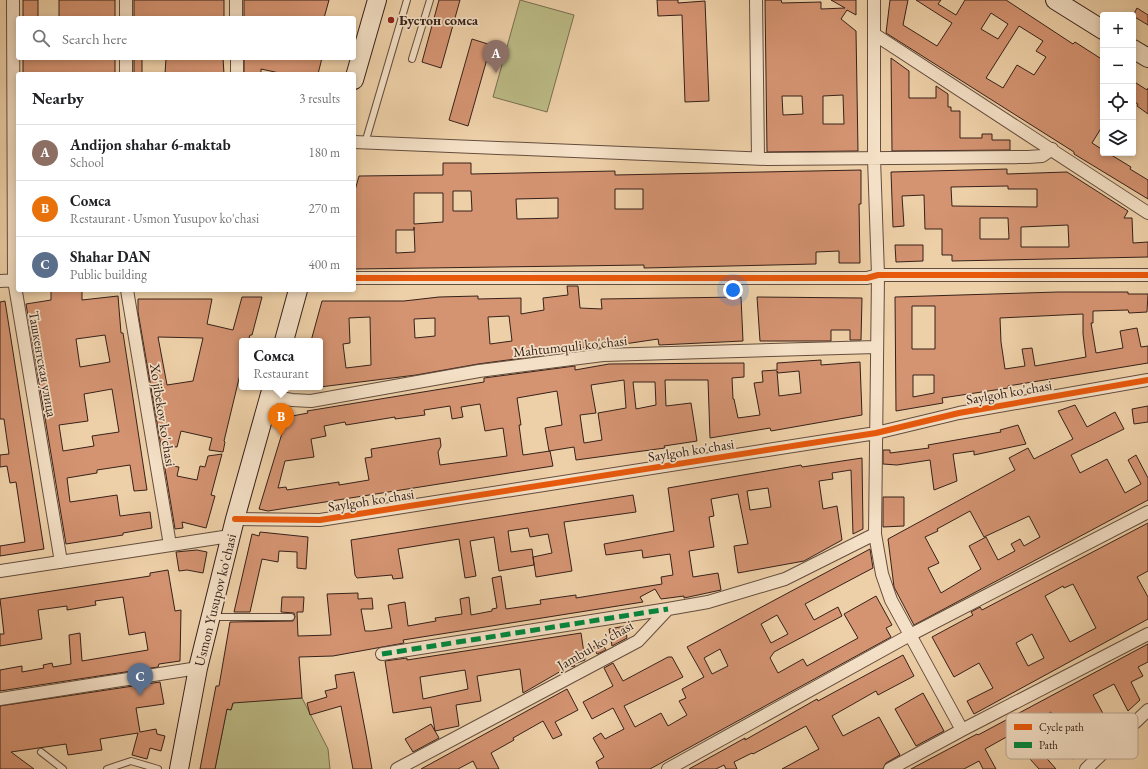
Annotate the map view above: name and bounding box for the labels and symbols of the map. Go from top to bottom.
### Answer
place label: Бустон сомса [399,11,479,29]
marker: Бустон сомса [386,15,396,25]
pin: A [483,40,509,73]
your location [723,280,743,300]
street label: Ташкентская улица [25,310,61,419]
street label: Mahtumquli ko'chasi [512,331,629,361]
street label: Xo'jibekov ko'chasi [146,361,180,468]
street label: Saylgoh ko'chasi [965,375,1054,408]
pin: B [268,403,294,436]
street label: Saylgoh ko'chasi [647,434,736,466]
street label: Saylgoh ko'chasi [327,484,416,516]
street label: Usmon Yusupov ko'chasi [190,531,240,668]
street label: Jambul ko'chasi [553,616,637,674]
pin: C [127,663,153,696]
legend [1006,713,1138,759]
text: Cycle path [1039,720,1084,734]
text: Path [1039,738,1058,752]

